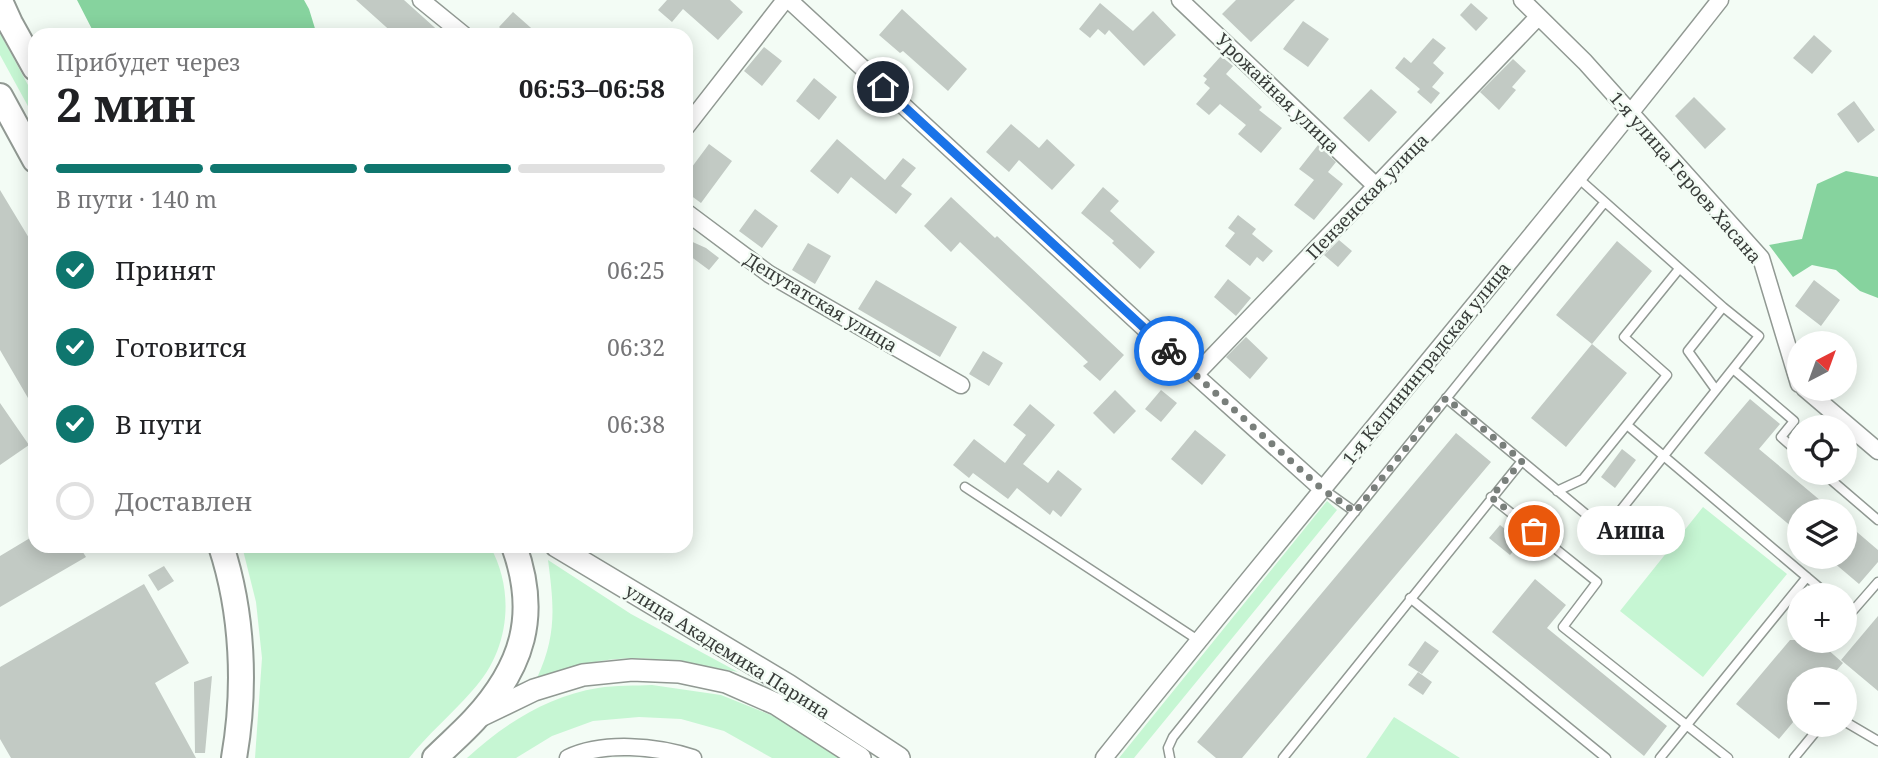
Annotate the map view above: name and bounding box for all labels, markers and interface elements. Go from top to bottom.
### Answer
street label: Урожайная улица [1211,28,1345,158]
text: Прибудет через [56,46,240,78]
pin [853,57,913,117]
icon: home [864,68,902,106]
text: 06:53–06:58 [519,70,665,106]
text: 2 мин [56,73,195,135]
street label: 1-я улица Героев Хасана [1605,86,1767,268]
street label: Пензенская улица [1301,128,1433,264]
text: В пути · 140 m [56,183,217,215]
street label: Депутатская улица [740,247,902,357]
icon: check [56,251,94,289]
text: Принят [115,252,216,288]
text: 06:25 [607,254,665,286]
street label: 1-я Калининградская улица [1337,257,1515,469]
courier [1134,316,1204,386]
icon: check [56,328,94,366]
text: Готовится [115,329,247,365]
text: 06:32 [607,331,665,363]
north arrow [1787,331,1857,401]
map controls [1787,331,1857,737]
icon: bike [1150,332,1188,370]
icon: check [56,405,94,443]
text: В пути [115,406,202,442]
text: 06:38 [607,408,665,440]
button: locate [1787,415,1857,485]
text: Доставлен [115,483,252,519]
button: layers [1787,499,1857,569]
pin [1504,501,1564,561]
callout: Аиша [1576,506,1684,556]
icon: bag [1515,512,1553,550]
text: Аиша [1597,514,1665,546]
street label: улица Академика Парина [621,578,835,724]
button: + [1787,583,1857,653]
button: − [1787,667,1857,737]

